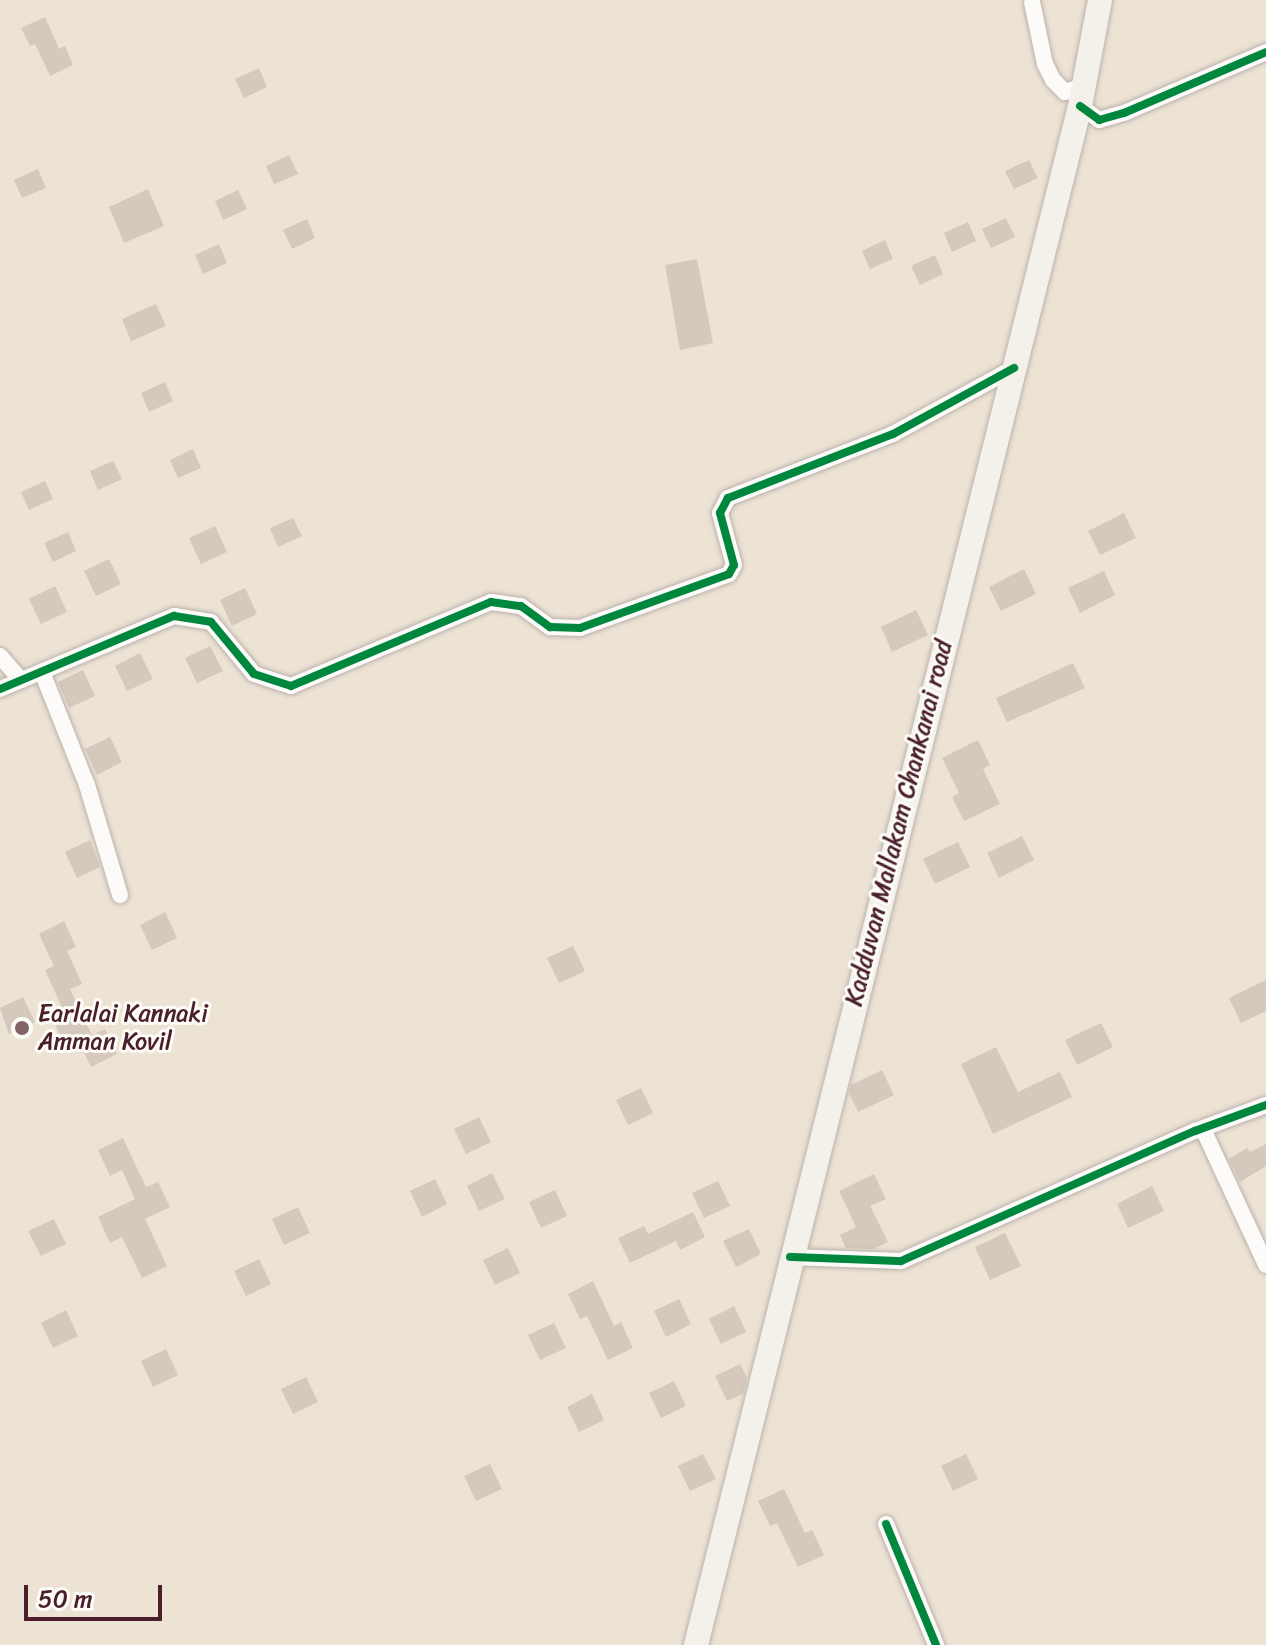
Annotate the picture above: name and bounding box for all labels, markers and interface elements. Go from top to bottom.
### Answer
street label: Kadduvan Mallakam Chankanai road [840,637,958,1009]
place label: Earlalai Kannaki Amman Kovil [38,1000,208,1056]
marker: Earlalai Kannaki Amman Kovil [13,1019,31,1037]
scale bar [28,1569,166,1619]
text: 50 m [38,1578,93,1620]

